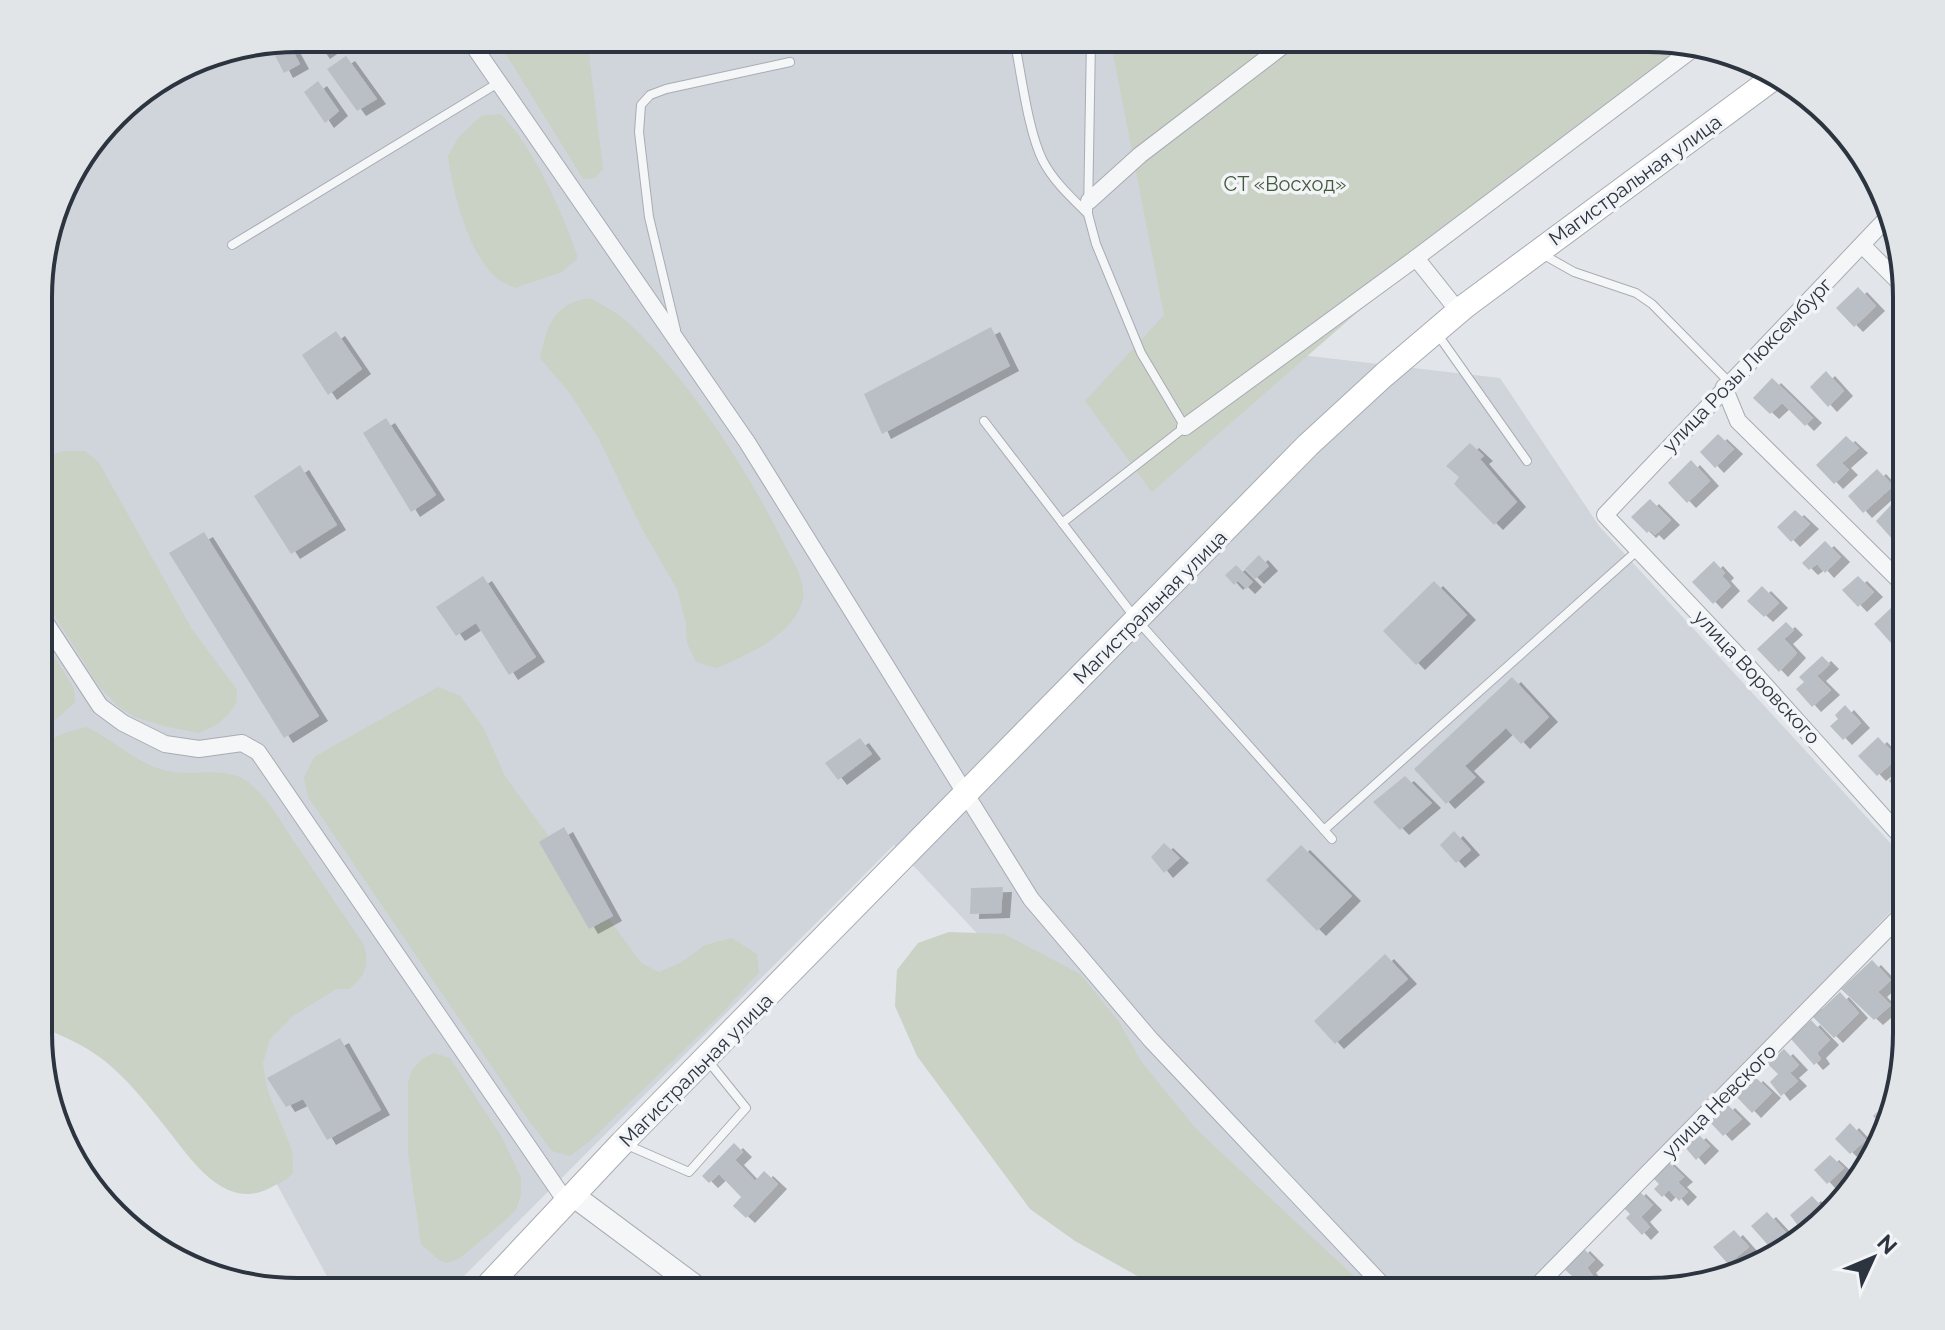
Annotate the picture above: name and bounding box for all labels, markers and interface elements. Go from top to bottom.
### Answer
street label: Магистральная улица [1544,109,1726,251]
park label: СТ «Восход» [1223,172,1347,196]
street label: улица Розы Люксембург [1657,273,1837,457]
street label: Магистральная улица [1068,525,1232,689]
street label: улица Воровского [1689,605,1825,749]
street label: Магистральная улица [614,988,778,1152]
street label: улица Невского [1657,1039,1781,1163]
north arrow [1833,1218,1913,1298]
text: N [1872,1229,1903,1259]

